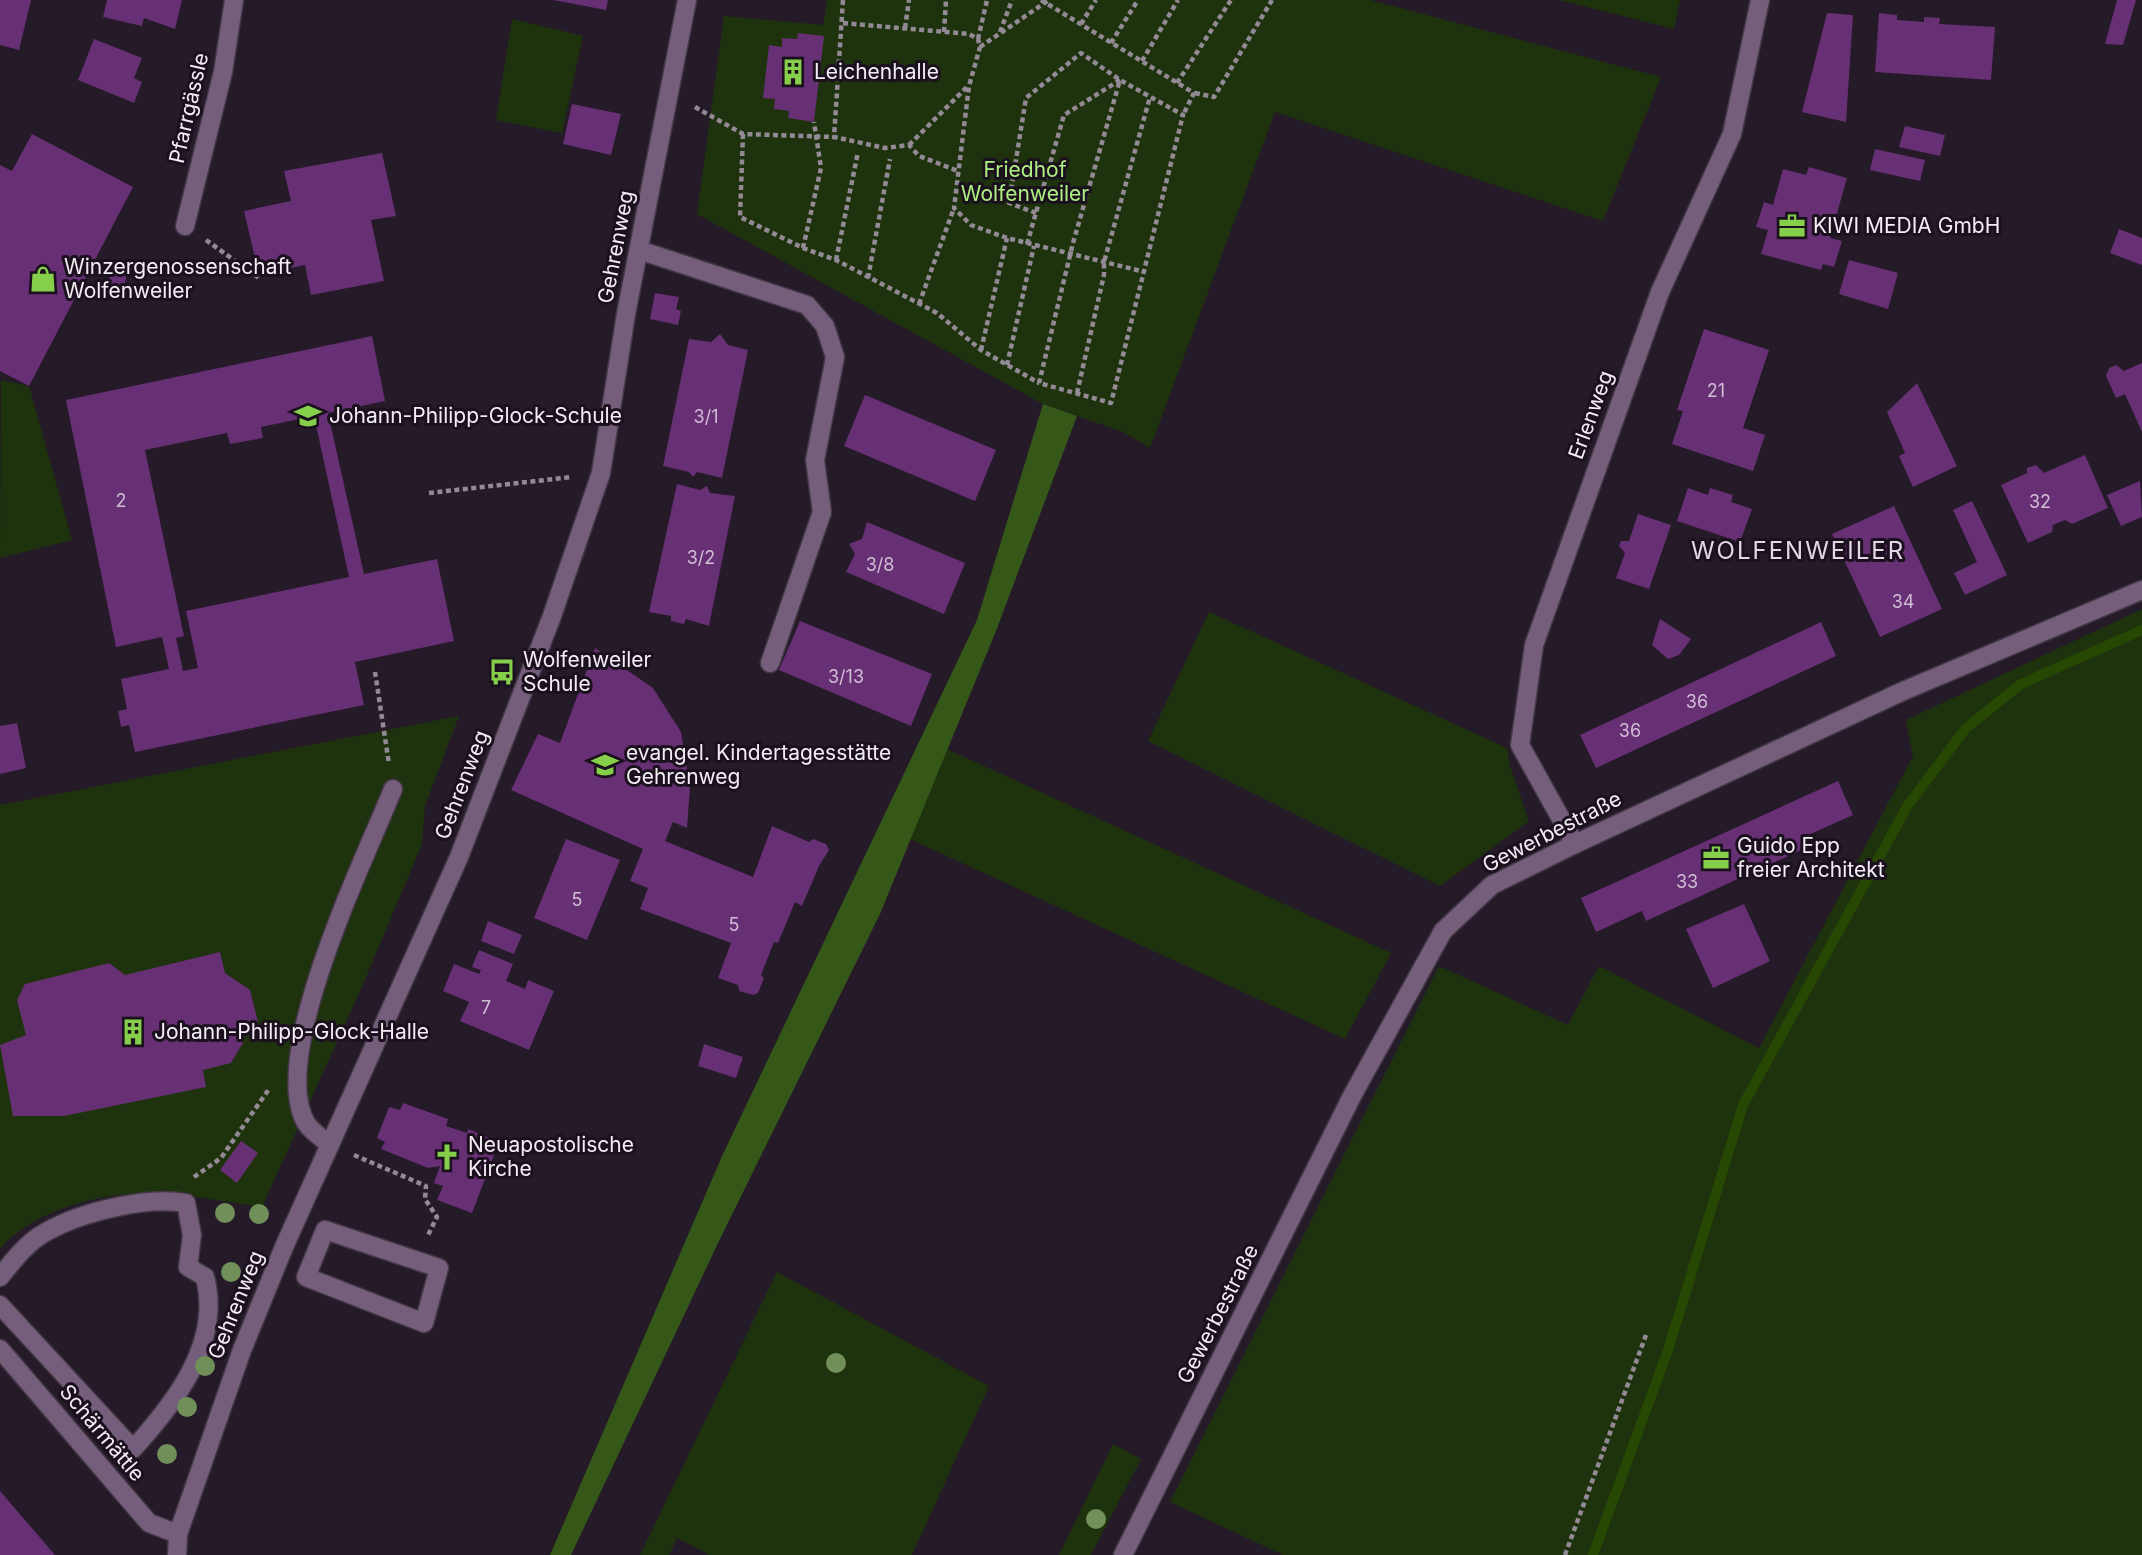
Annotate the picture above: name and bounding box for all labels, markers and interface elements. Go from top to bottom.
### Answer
street label: Pfarrgässle [164,50,213,166]
building icon: Leichenhalle [778,57,808,87]
place label: Leichenhalle [814,59,939,84]
park label: Friedhof Wolfenweiler [961,157,1089,206]
street label: Gehrenweg [592,188,639,305]
office icon: KIWI MEDIA GmbH [1777,211,1807,241]
place label: KIWI MEDIA GmbH [1813,213,2000,238]
place label: Winzergenossenschaft Wolfenweiler [64,254,292,303]
shop icon: Winzergenossenschaft Wolfenweiler [28,264,58,294]
street label: Erlenweg [1563,367,1618,463]
house number: 21 [1707,380,1725,401]
school or university icon: Johann-Philipp-Glock-Schule [293,401,323,431]
place label: Johann-Philipp-Glock-Schule [329,403,622,428]
house number: 3/1 [694,406,718,427]
house number: 2 [116,490,126,511]
house number: 32 [2029,491,2051,512]
district label: WOLFENWEILER [1691,536,1905,565]
house number: 3/2 [687,547,715,568]
house number: 3/8 [866,554,894,575]
house number: 34 [1892,591,1914,612]
place label: Wolfenweiler Schule [523,647,652,696]
bus stop icon: Wolfenweiler Schule [487,657,517,687]
house number: 3/13 [828,666,864,687]
house number: 36 [1686,691,1708,712]
house number: 36 [1619,720,1641,741]
street label: Gehrenweg [429,727,494,843]
place label: evangel. Kindertagesstätte Gehrenweg [626,740,891,789]
school or university icon: evangel. Kindertagesstätte Gehrenweg [590,750,620,780]
street label: Gewerbestraße [1478,786,1626,877]
place label: Guido Epp freier Architekt [1737,833,1885,882]
office icon: Guido Epp freier Architekt [1701,843,1731,873]
house number: 33 [1676,871,1698,892]
house number: 5 [572,889,582,910]
house number: 5 [729,914,739,935]
house number: 7 [481,997,491,1018]
building icon: Johann-Philipp-Glock-Halle [118,1017,148,1047]
place label: Johann-Philipp-Glock-Halle [154,1019,429,1044]
place label: Neuapostolische Kirche [468,1132,634,1181]
church icon: Neuapostolische Kirche [432,1142,462,1172]
street label: Gewerbestraße [1172,1240,1263,1388]
street label: Gehrenweg [203,1247,269,1363]
street label: Schärmättle [55,1379,150,1486]

